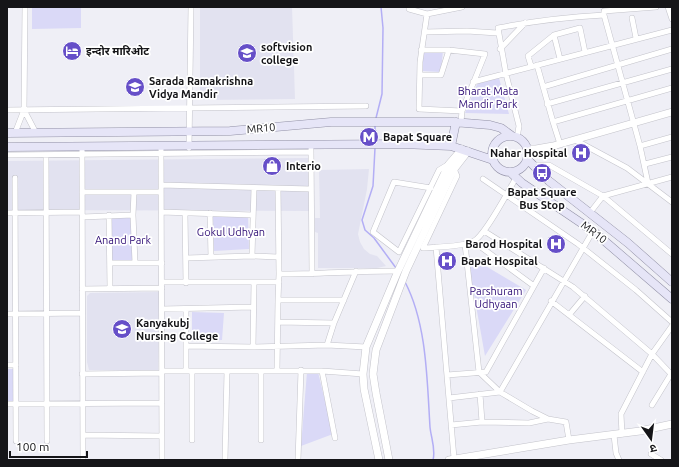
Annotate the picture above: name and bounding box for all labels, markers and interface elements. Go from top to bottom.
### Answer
hotel icon: इन्दोर मारिओट [61,40,83,62]
place label: softvision college [261,41,312,66]
school or university icon: softvision college [236,42,258,64]
place label: इन्दोर मारिओट [86,45,150,57]
place label: Sarada Ramakrishna Vidya Mandir [149,75,253,100]
school or university icon: Sarada Ramakrishna Vidya Mandir [124,76,146,98]
park label: Bharat Mata Mandir Park [458,85,518,110]
street label: MR10 [246,121,276,135]
metro station icon: Bapat Square [358,126,380,148]
place label: Bapat Square [383,131,452,143]
hospital icon: Nahar Hospital [570,142,592,164]
place label: Nahar Hospital [490,147,568,159]
shop icon: Interio [261,155,283,177]
place label: Interio [286,160,321,172]
bus stop icon: Bapat Square Bus Stop [531,162,553,184]
place label: Bapat Square Bus Stop [507,186,577,211]
street label: MR10 [579,219,609,245]
park label: Gokul Udhyan [197,226,265,238]
hospital icon: Barod Hospital [545,233,567,255]
park label: Anand Park [95,234,152,246]
place label: Barod Hospital [465,238,543,250]
hospital icon: Bapat Hospital [436,250,458,272]
place label: Bapat Hospital [461,255,538,267]
park label: Parshuram Udhyaan [470,285,522,310]
place label: Kanyakubj Nursing College [136,317,218,342]
school or university icon: Kanyakubj Nursing College [111,318,133,340]
north arrow [631,419,671,459]
scale bar [10,433,87,459]
text: 100 m [16,440,49,453]
text: उ [648,442,658,455]

